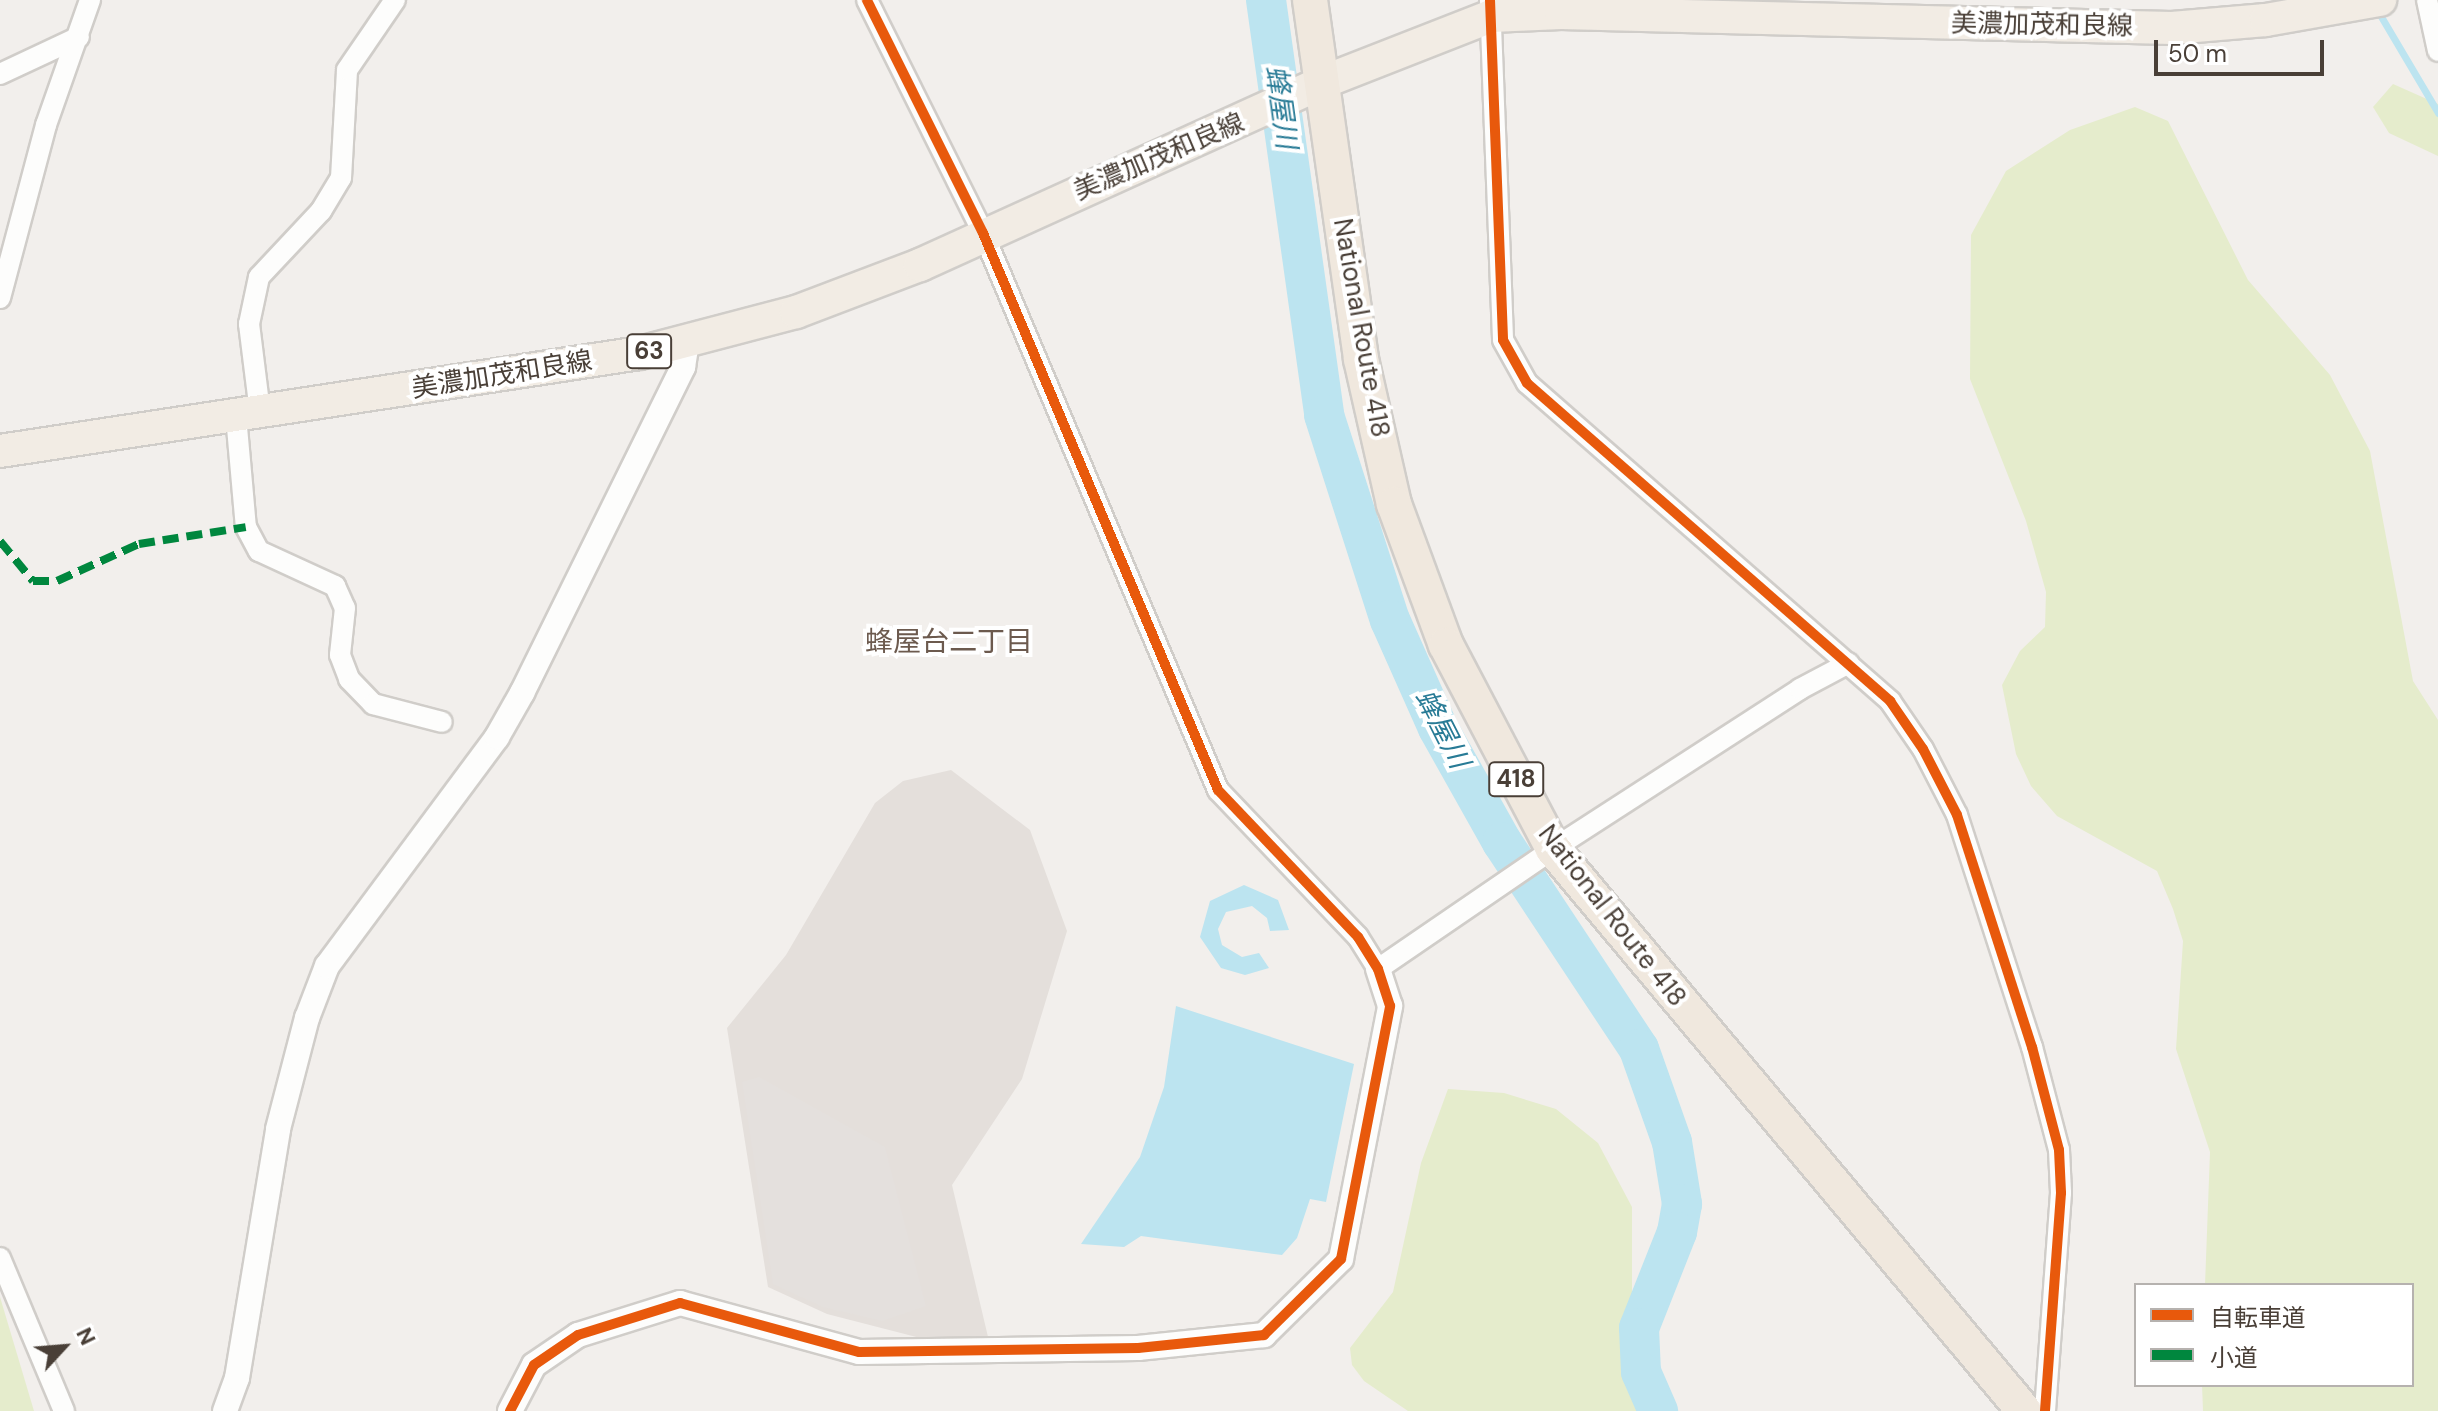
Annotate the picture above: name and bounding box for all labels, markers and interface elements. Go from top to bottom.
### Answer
street label: 美濃加茂和良線 [1951,8,2133,42]
scale bar [2158,24,2328,74]
text: 50 m [2168,38,2227,69]
water label: 蜂屋川 [1259,63,1303,151]
street label: 美濃加茂和良線 [1069,107,1249,207]
street label: National Route 418 [1326,216,1396,440]
road number: 63 [625,331,673,371]
street label: 美濃加茂和良線 [410,345,594,405]
district label: 蜂屋台二丁目 [865,625,1033,659]
water label: 蜂屋川 [1408,684,1476,774]
road number: 418 [1488,759,1544,799]
street label: National Route 418 [1532,819,1692,1013]
legend [2134,1283,2414,1387]
text: 自転車道 [2210,1302,2306,1333]
north arrow [24,1307,104,1387]
text: N [69,1323,103,1350]
text: 小道 [2210,1342,2258,1373]

